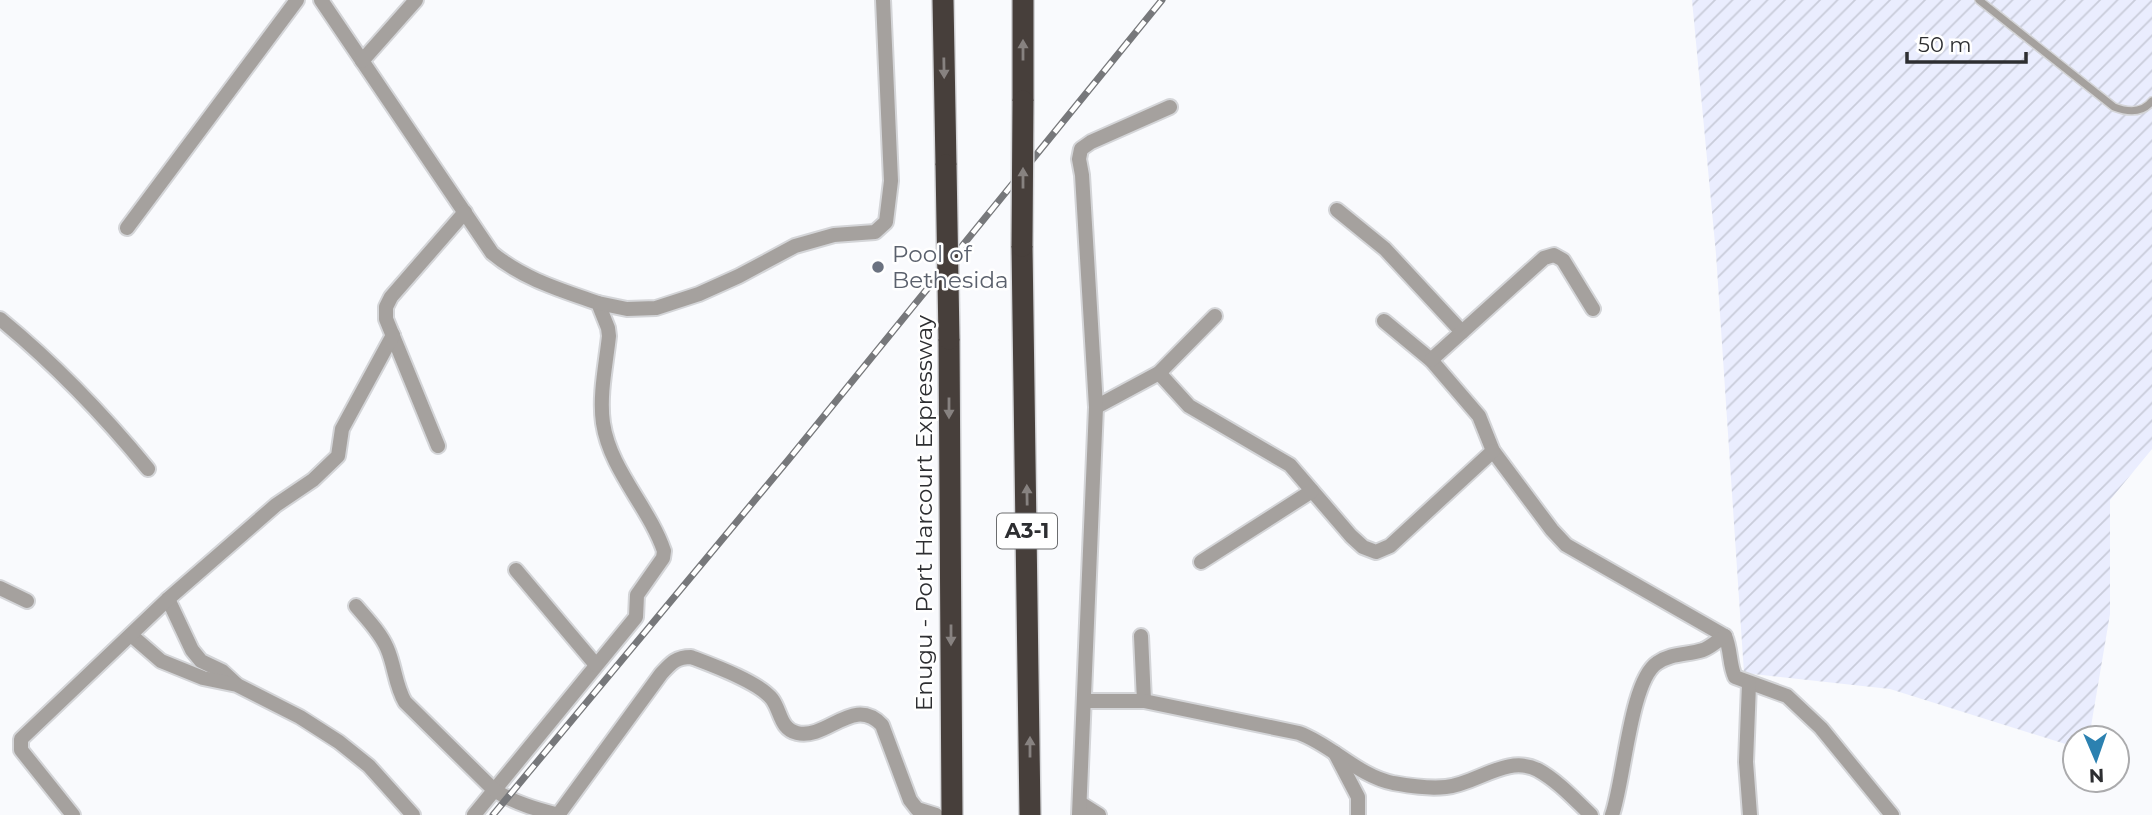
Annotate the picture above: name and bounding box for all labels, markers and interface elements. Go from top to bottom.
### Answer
scale bar [1907,21,2026,65]
text: 50 m [1918,32,1972,57]
one-way arrow [1017,39,1029,61]
one-way arrow [938,57,950,79]
one-way arrow [1017,167,1029,189]
place label: Pool of Bethesida [892,240,1009,294]
marker: Pool of Bethesida [870,259,886,275]
street label: Enugu - Port Harcourt Expressway [910,314,938,711]
one-way arrow [943,397,955,419]
one-way arrow [1021,484,1032,506]
road number: A3-1 [997,514,1057,548]
one-way arrow [945,624,957,646]
north arrow [2061,724,2131,794]
one-way arrow [1024,736,1036,758]
text: N [2088,764,2105,787]

